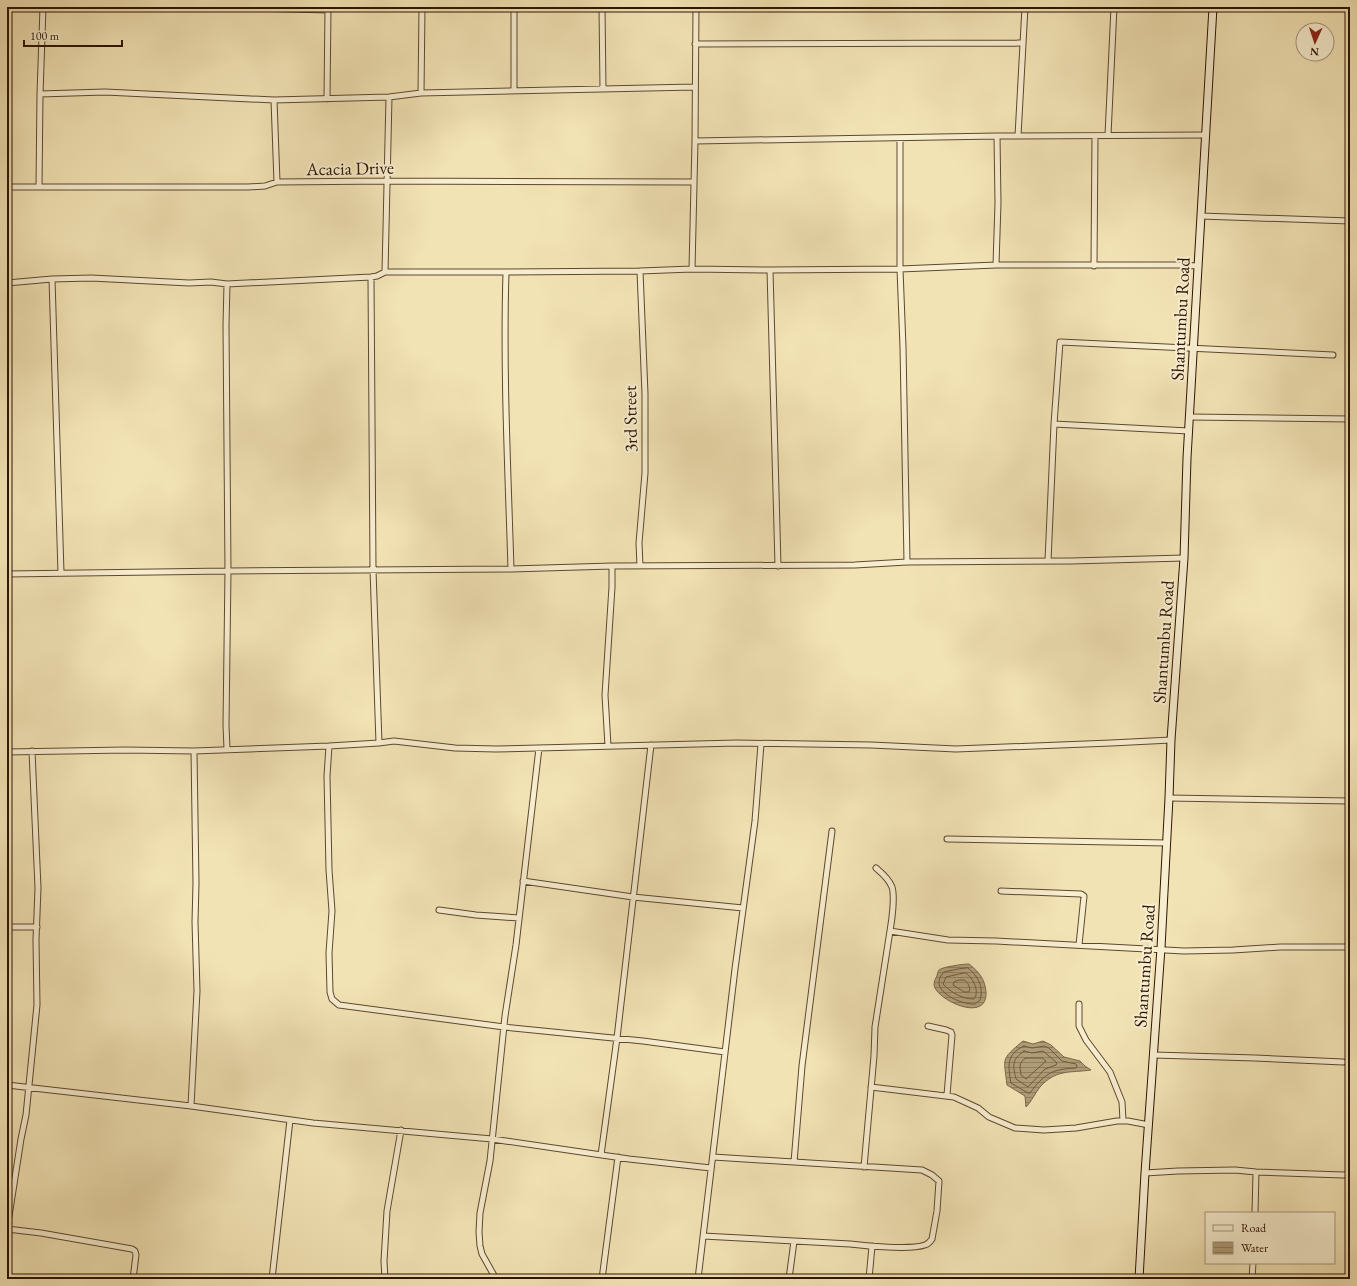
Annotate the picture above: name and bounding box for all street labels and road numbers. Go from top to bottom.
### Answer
street label: Acacia Drive [305,156,394,180]
street label: Shantumbu Road [1165,256,1195,381]
street label: 3rd Street [618,385,642,453]
street label: Shantumbu Road [1147,579,1179,704]
street label: Shantumbu Road [1128,903,1160,1028]

